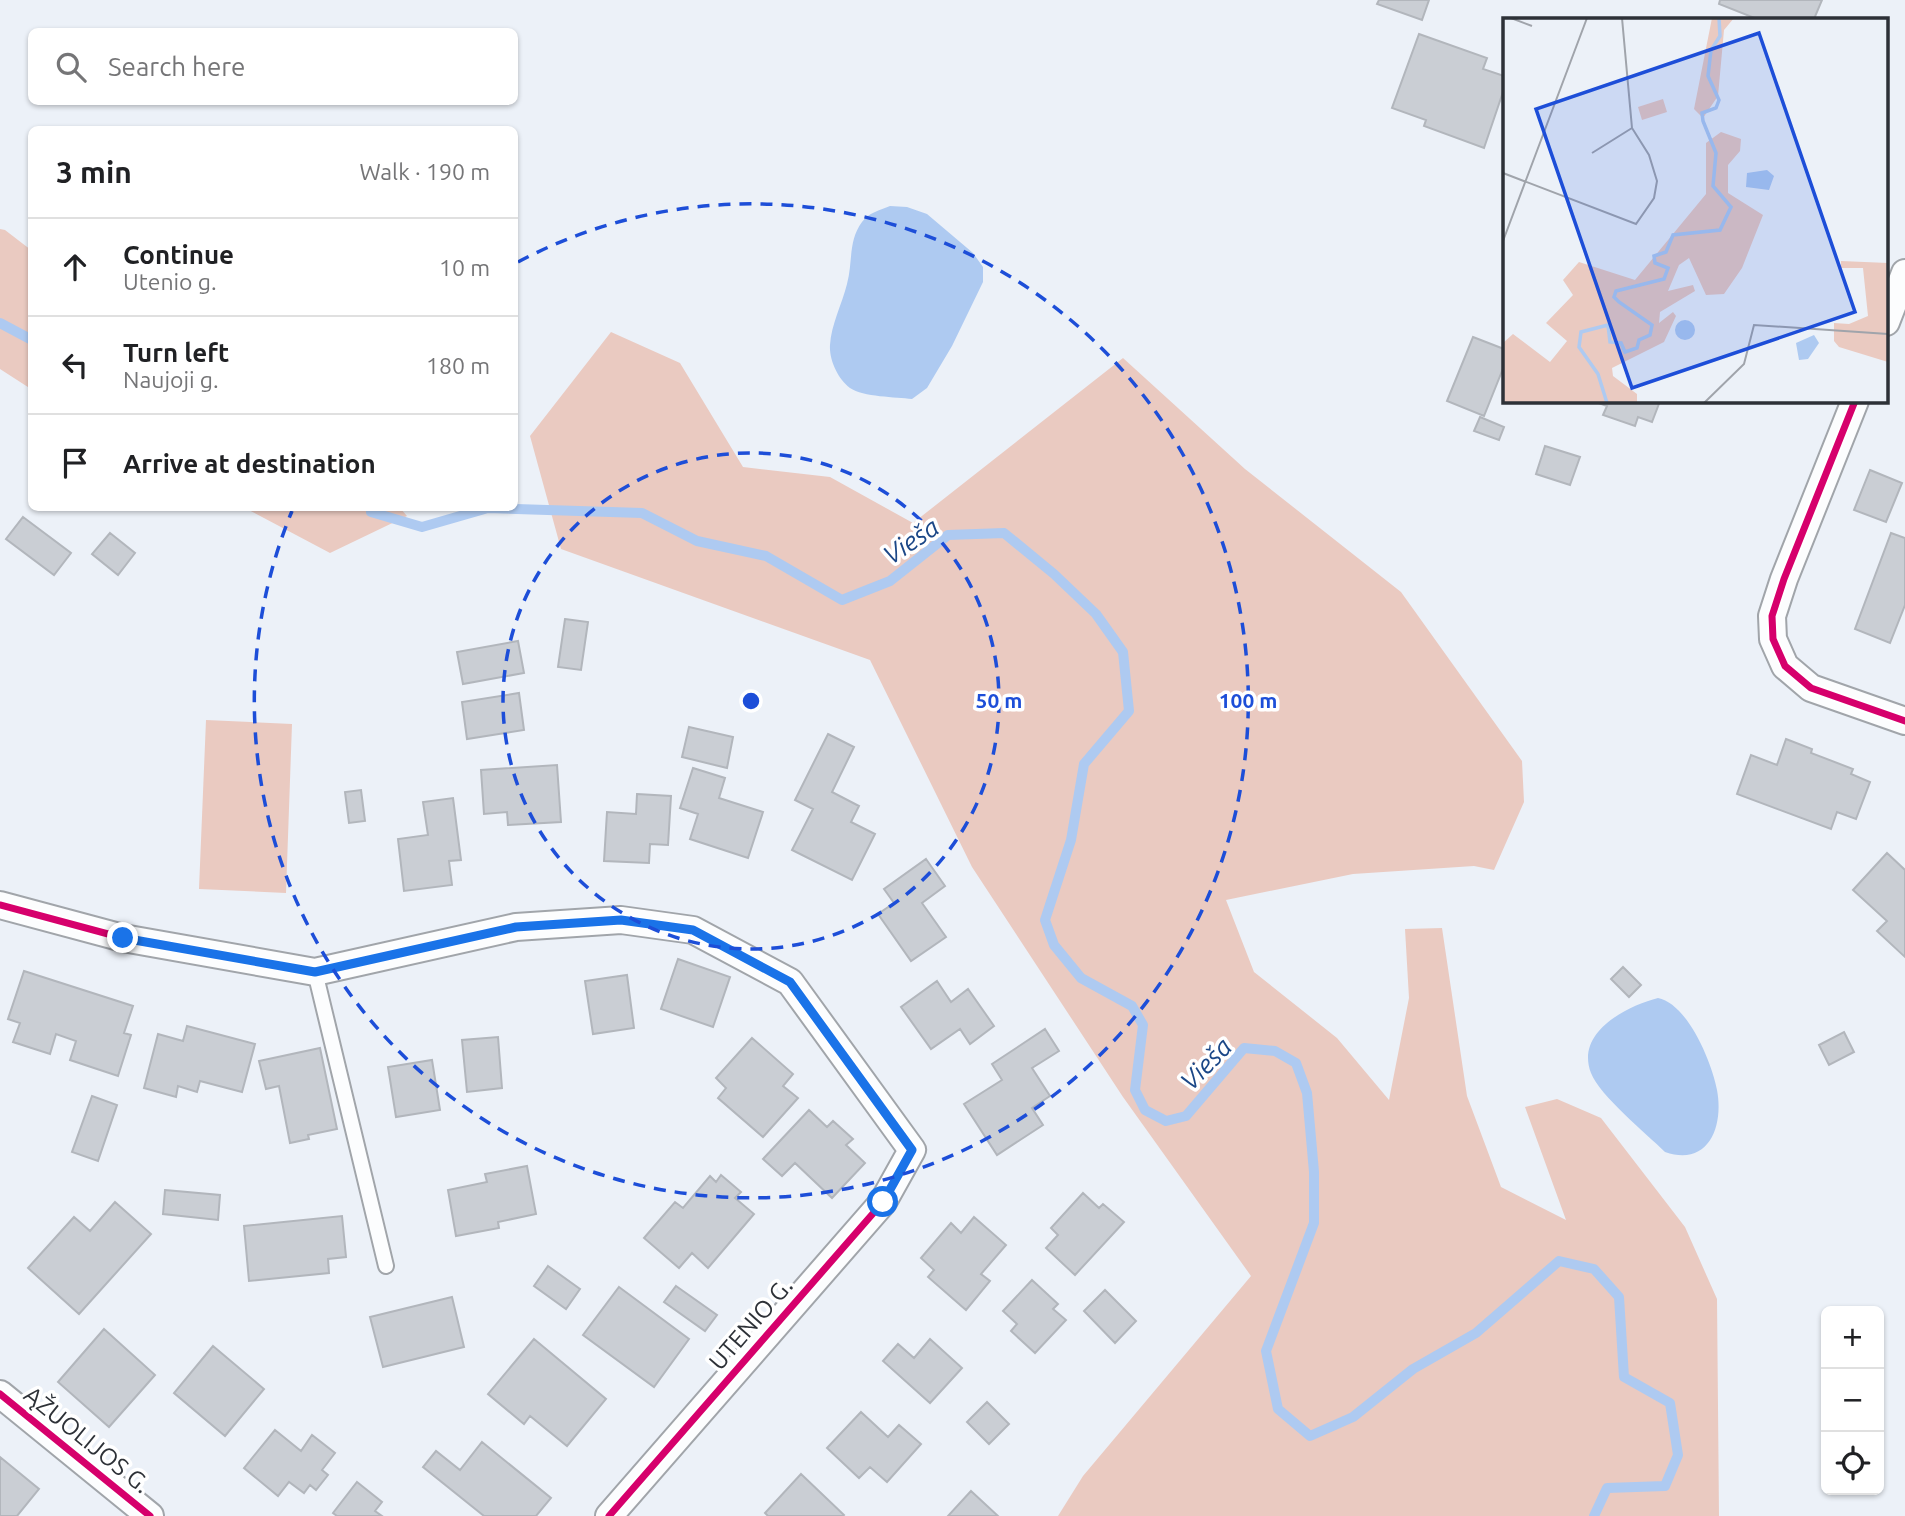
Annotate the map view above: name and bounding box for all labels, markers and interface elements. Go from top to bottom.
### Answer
inset map [1503,18,1888,402]
search box [28,28,518,105]
icon: search [52,48,90,86]
text: Search here [108,52,245,81]
text: 3 min [56,155,132,189]
text: Walk · 190 m [359,159,490,184]
text: Continue [123,240,234,269]
icon: ahead [56,248,94,286]
text: 10 m [439,255,490,280]
text: Utenio g. [123,269,217,294]
text: Turn left [123,338,229,367]
icon: left [56,346,94,384]
text: 180 m [426,353,490,378]
text: Naujoji g. [123,367,219,392]
icon: arrive [56,444,94,482]
text: Arrive at destination [123,449,376,478]
water label: Vieša [878,512,944,570]
text: 50 m [976,688,1022,712]
text: 100 m [1219,688,1277,712]
centre of rings [739,689,763,713]
route end [107,922,138,953]
water label: Vieša [1174,1032,1237,1096]
route start [867,1186,898,1217]
street label: UTENIO G. [703,1272,798,1375]
map controls [1821,1306,1884,1495]
button: + [1821,1306,1884,1369]
button: − [1821,1369,1884,1432]
street label: ĄŽUOLIJOS G. [19,1380,156,1498]
button: locate [1821,1432,1884,1495]

